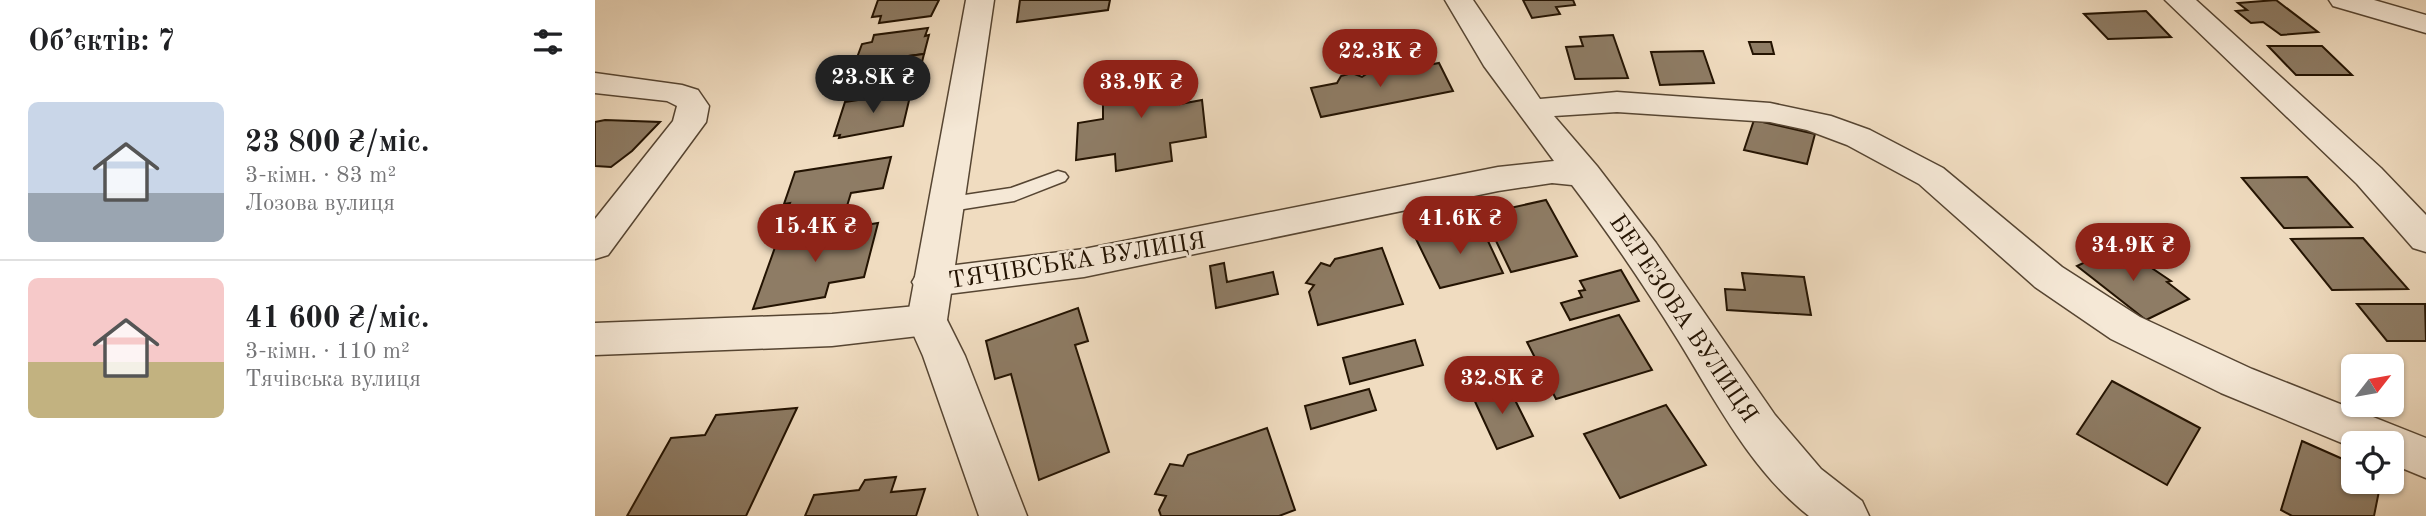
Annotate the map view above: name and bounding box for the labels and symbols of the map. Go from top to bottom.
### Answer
pin: 22.3K ₴ [1315,29,1445,89]
pin: 23.8K ₴ [808,55,938,115]
pin: 33.9K ₴ [1076,60,1206,120]
pin: 41.6K ₴ [1395,196,1525,256]
pin: 15.4K ₴ [750,204,880,264]
street label: БЕРЕЗОВА ВУЛИЦЯ [1604,211,1761,428]
pin: 34.9K ₴ [2068,224,2198,283]
street label: ТЯЧІВСЬКА ВУЛИЦЯ [947,230,1208,294]
north arrow [2341,354,2405,416]
pin: 32.8K ₴ [1437,356,1567,416]

